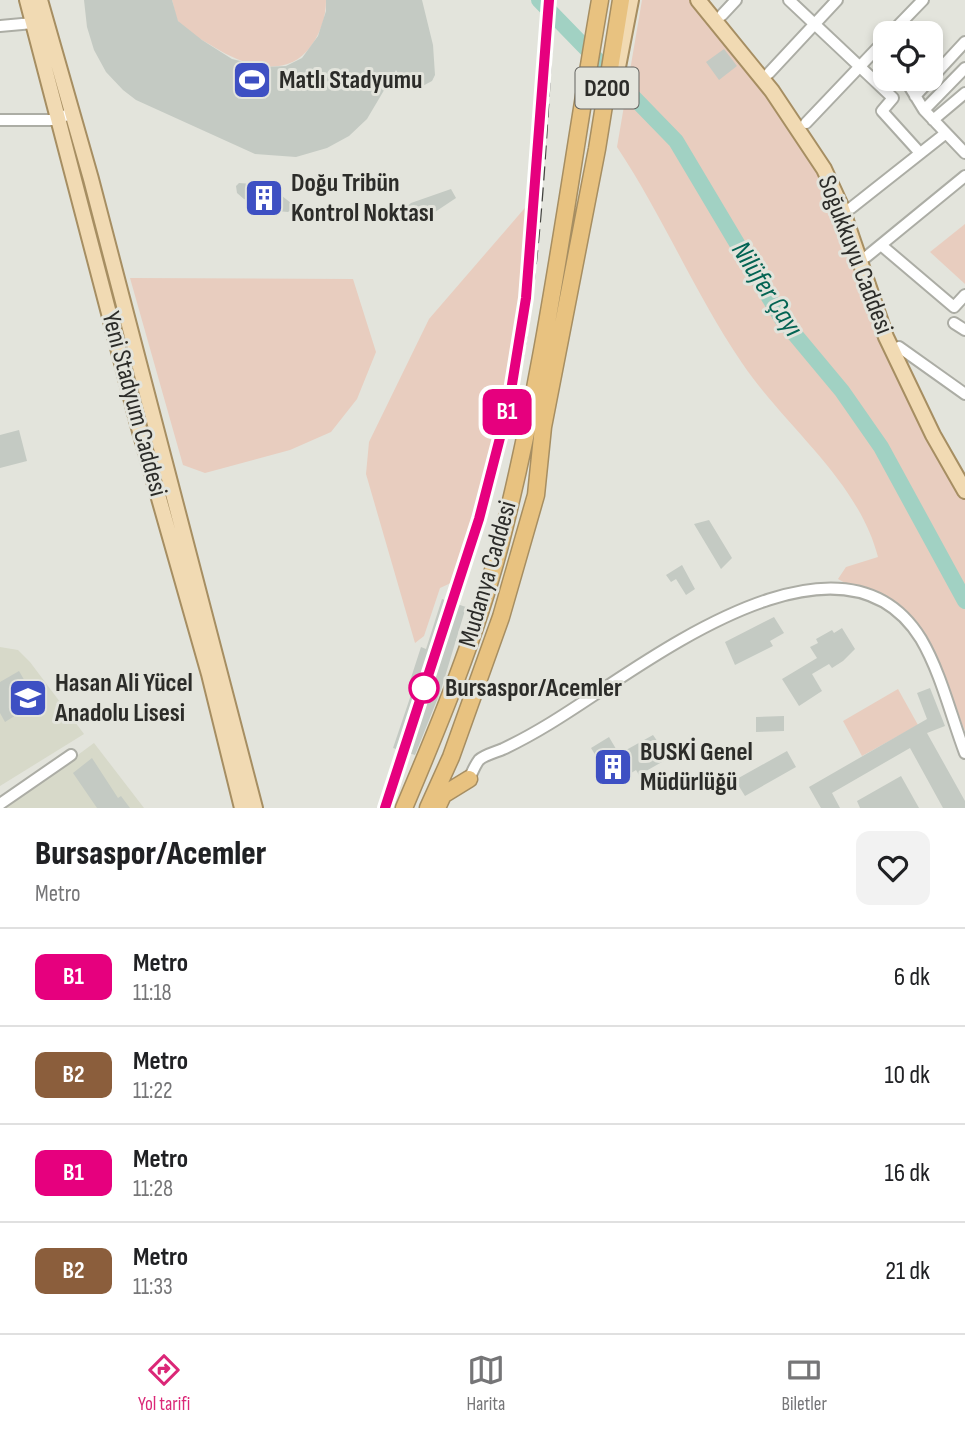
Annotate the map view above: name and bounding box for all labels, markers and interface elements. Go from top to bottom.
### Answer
map controls [873,21,943,91]
button: locate [873,21,943,91]
sports icon: Matlı Stadyumu [231,59,273,101]
place label: Matlı Stadyumu [279,65,422,96]
road number: D200 [576,68,638,108]
place label: Doğu Tribün Kontrol Noktası [291,168,434,229]
street label: Soğukkuyu Caddesi [811,171,899,339]
building icon: Doğu Tribün Kontrol Noktası [243,177,285,219]
water label: Nilüfer Çayı [724,235,810,343]
street label: Yeni Stadyum Caddesi [94,308,174,500]
line badge: B1 [476,389,538,435]
text: B1 [497,397,517,426]
street label: Mudanya Caddesi [452,497,524,651]
place label: Hasan Ali Yücel Anadolu Lisesi [54,668,193,729]
marker: Bursaspor/Acemler [409,673,439,703]
place label: Bursaspor/Acemler [445,673,622,704]
school or university icon: Hasan Ali Yücel Anadolu Lisesi [7,677,49,719]
place label: BUSKİ Genel Müdürlüğü [640,737,753,798]
building icon: BUSKİ Genel Müdürlüğü [592,746,634,788]
button: heart [856,831,930,905]
text: Bursaspor/Acemler [35,834,266,874]
text: Metro [35,880,81,908]
text: Metro [133,948,188,979]
text: B1 [63,962,84,991]
text: 6 dk [894,962,930,993]
text: 11:18 [133,979,172,1007]
text: Metro [133,1046,188,1077]
text: B2 [63,1060,84,1089]
text: 10 dk [884,1060,930,1091]
text: 11:22 [133,1077,172,1105]
text: Metro [133,1144,188,1175]
text: B1 [63,1158,84,1187]
text: 16 dk [885,1158,930,1189]
text: 11:28 [133,1175,173,1203]
text: Metro [133,1242,188,1273]
text: B2 [63,1256,84,1285]
text: 21 dk [885,1256,930,1287]
text: 11:33 [133,1273,173,1301]
tab: Yol tarifi [138,1351,190,1416]
tab: Harita [466,1351,505,1416]
tab: Biletler [781,1351,827,1416]

